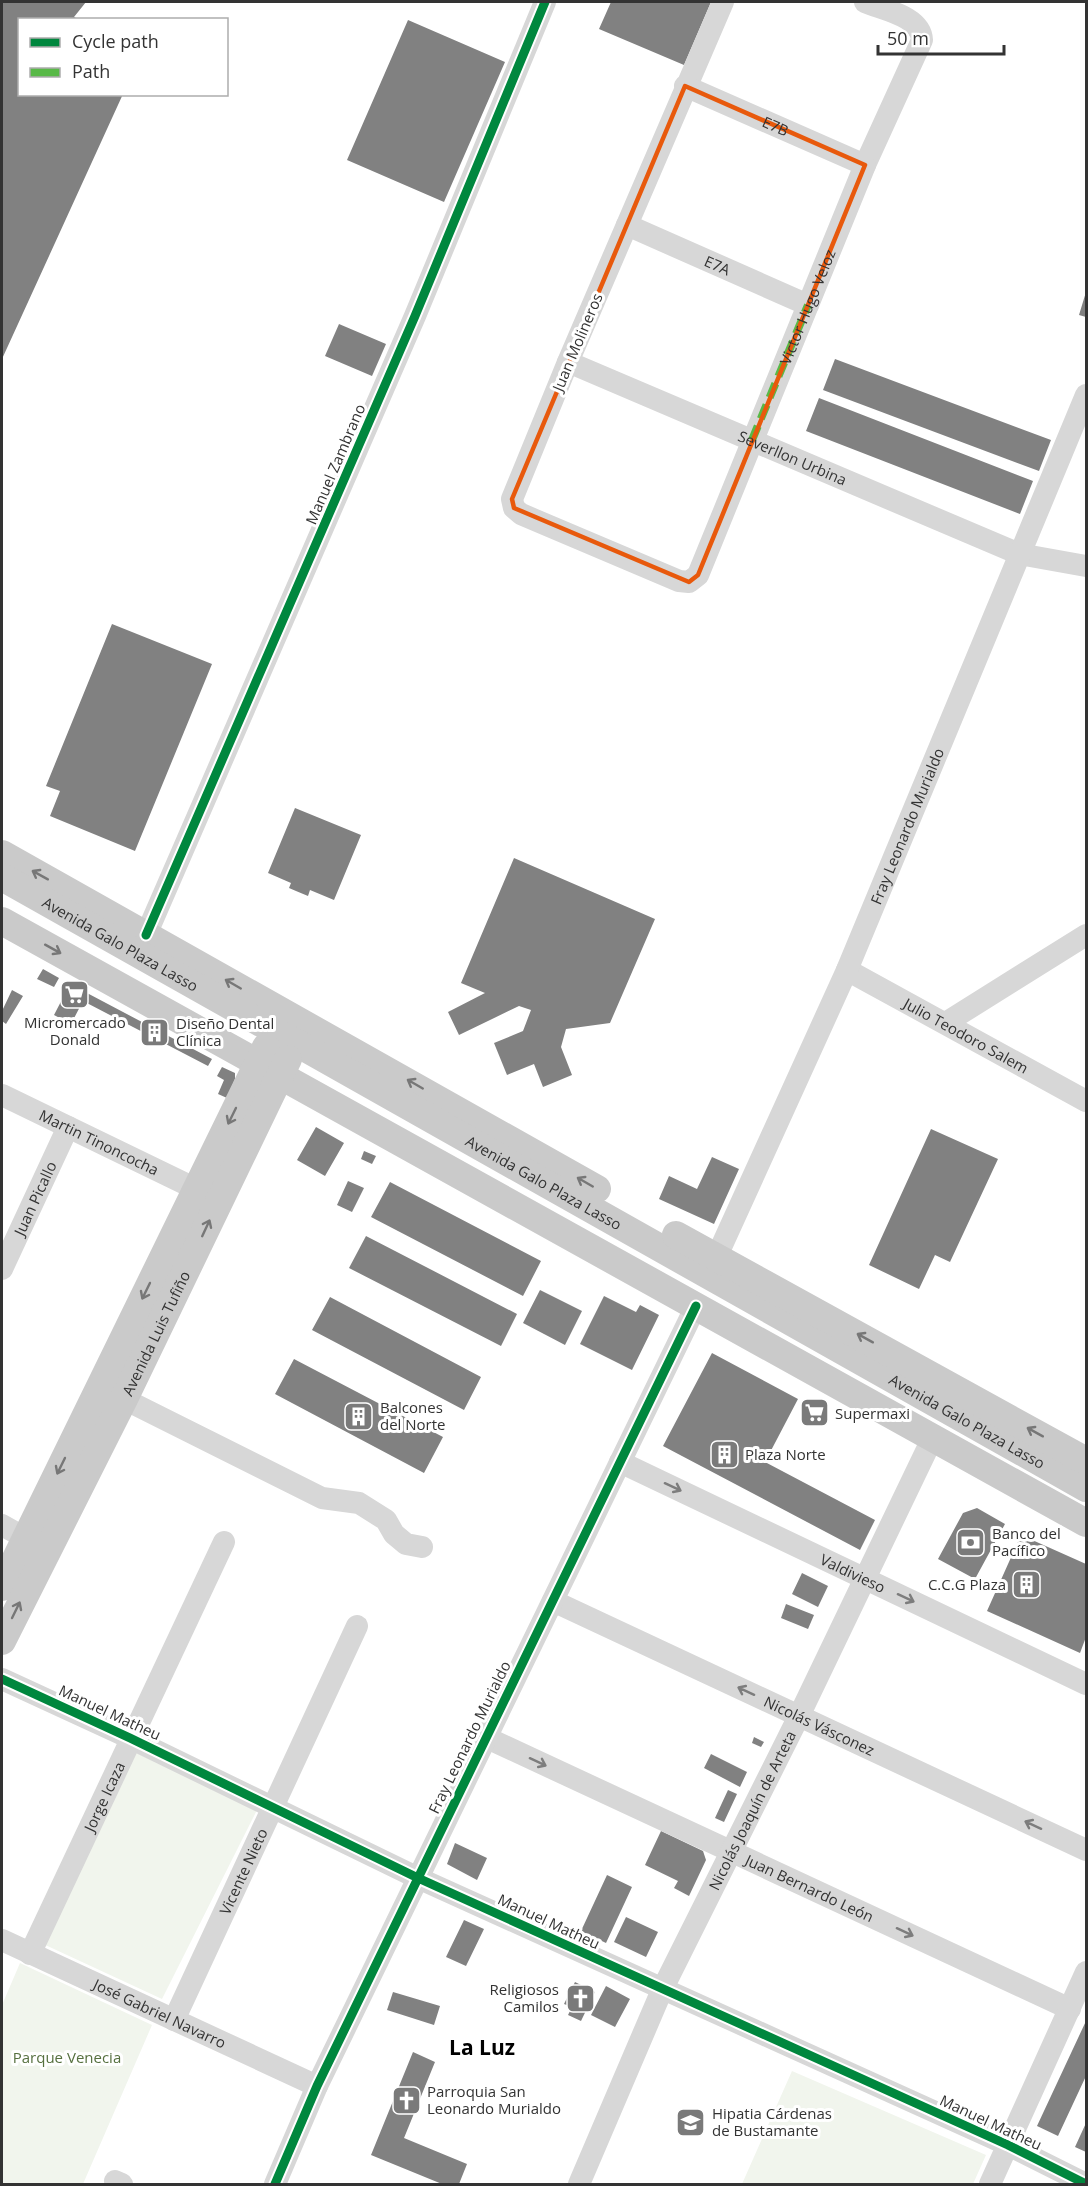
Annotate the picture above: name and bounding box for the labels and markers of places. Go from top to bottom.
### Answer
supermarket icon: Micromercado Donald [59,979,91,1011]
place label: Micromercado Donald [24,1012,126,1049]
place label: Diseño Dental Clínica [176,1013,274,1050]
building icon: Diseño Dental Clínica [139,1016,171,1048]
place label: Balcones del Norte [380,1397,446,1434]
supermarket icon: Supermaxi [798,1397,830,1429]
building icon: Balcones del Norte [343,1400,375,1432]
place label: Supermaxi [835,1403,910,1423]
building icon: Plaza Norte [708,1438,740,1470]
place label: Plaza Norte [745,1444,826,1464]
place label: Banco del Pacífico [992,1523,1061,1560]
bank icon: Banco del Pacífico [955,1526,987,1558]
building icon: C.C.G Plaza [1011,1568,1043,1600]
place label: C.C.G Plaza [928,1574,1006,1594]
place label: Religiosos Camilos [489,1979,559,2016]
church icon: Religiosos Camilos [564,1982,596,2014]
place label: Parroquia San Leonardo Murialdo [427,2081,561,2118]
church icon: Parroquia San Leonardo Murialdo [390,2084,422,2116]
place label: Hipatia Cárdenas de Bustamante [712,2103,832,2140]
school or university icon: Hipatia Cárdenas de Bustamante [675,2106,707,2138]

